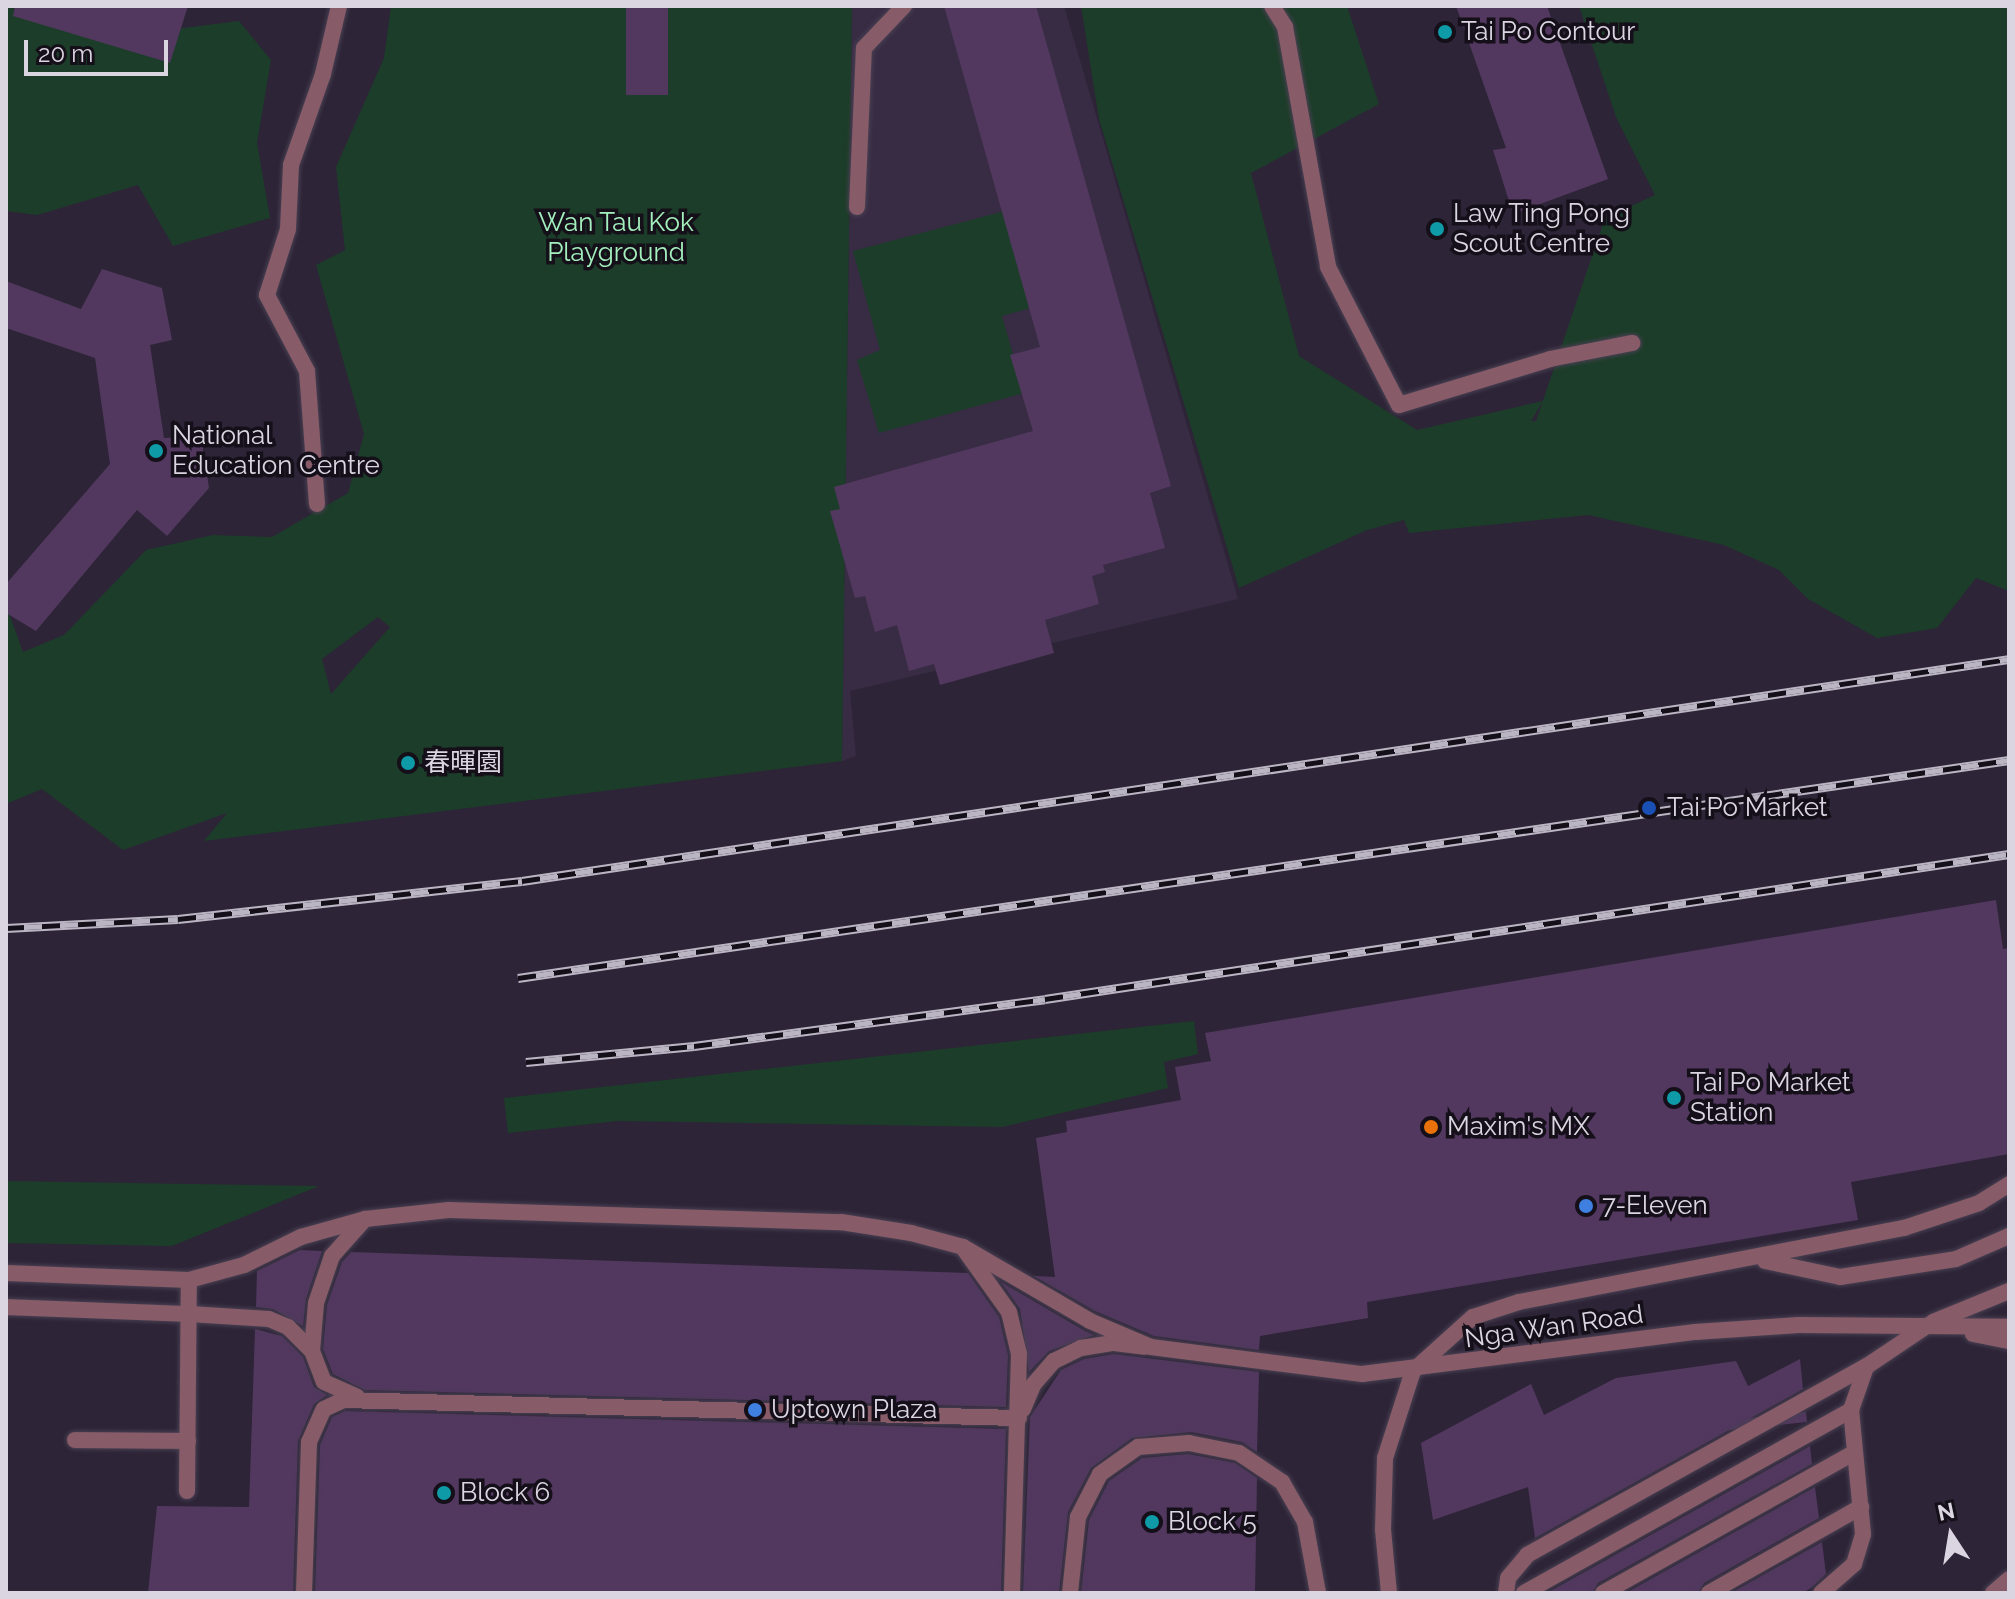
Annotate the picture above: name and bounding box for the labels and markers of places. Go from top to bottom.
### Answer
place label: Tai Po Contour [1461,16,1635,48]
marker: Tai Po Contour [1436,23,1454,41]
place label: Law Ting Pong Scout Centre [1453,198,1632,260]
marker: Law Ting Pong Scout Centre [1428,220,1446,238]
place label: National Education Centre [172,420,380,482]
marker: National Education Centre [147,442,165,460]
place label: 春暉園 [424,747,502,779]
marker: 春暉園 [399,754,417,772]
place label: Tai Po Market [1667,792,1828,824]
marker: Tai Po Market [1638,797,1660,819]
place label: Tai Po Market Station [1690,1067,1851,1128]
marker: Tai Po Market Station [1665,1089,1683,1107]
place label: Maxim's MX [1447,1111,1590,1143]
marker: Maxim's MX [1422,1118,1440,1136]
place label: 7-Eleven [1602,1190,1708,1222]
marker: 7-Eleven [1577,1197,1595,1215]
place label: Uptown Plaza [771,1394,937,1426]
marker: Uptown Plaza [746,1401,764,1419]
place label: Block 6 [460,1477,550,1509]
marker: Block 6 [435,1484,453,1502]
place label: Block 5 [1168,1506,1257,1538]
marker: Block 5 [1143,1513,1161,1531]

